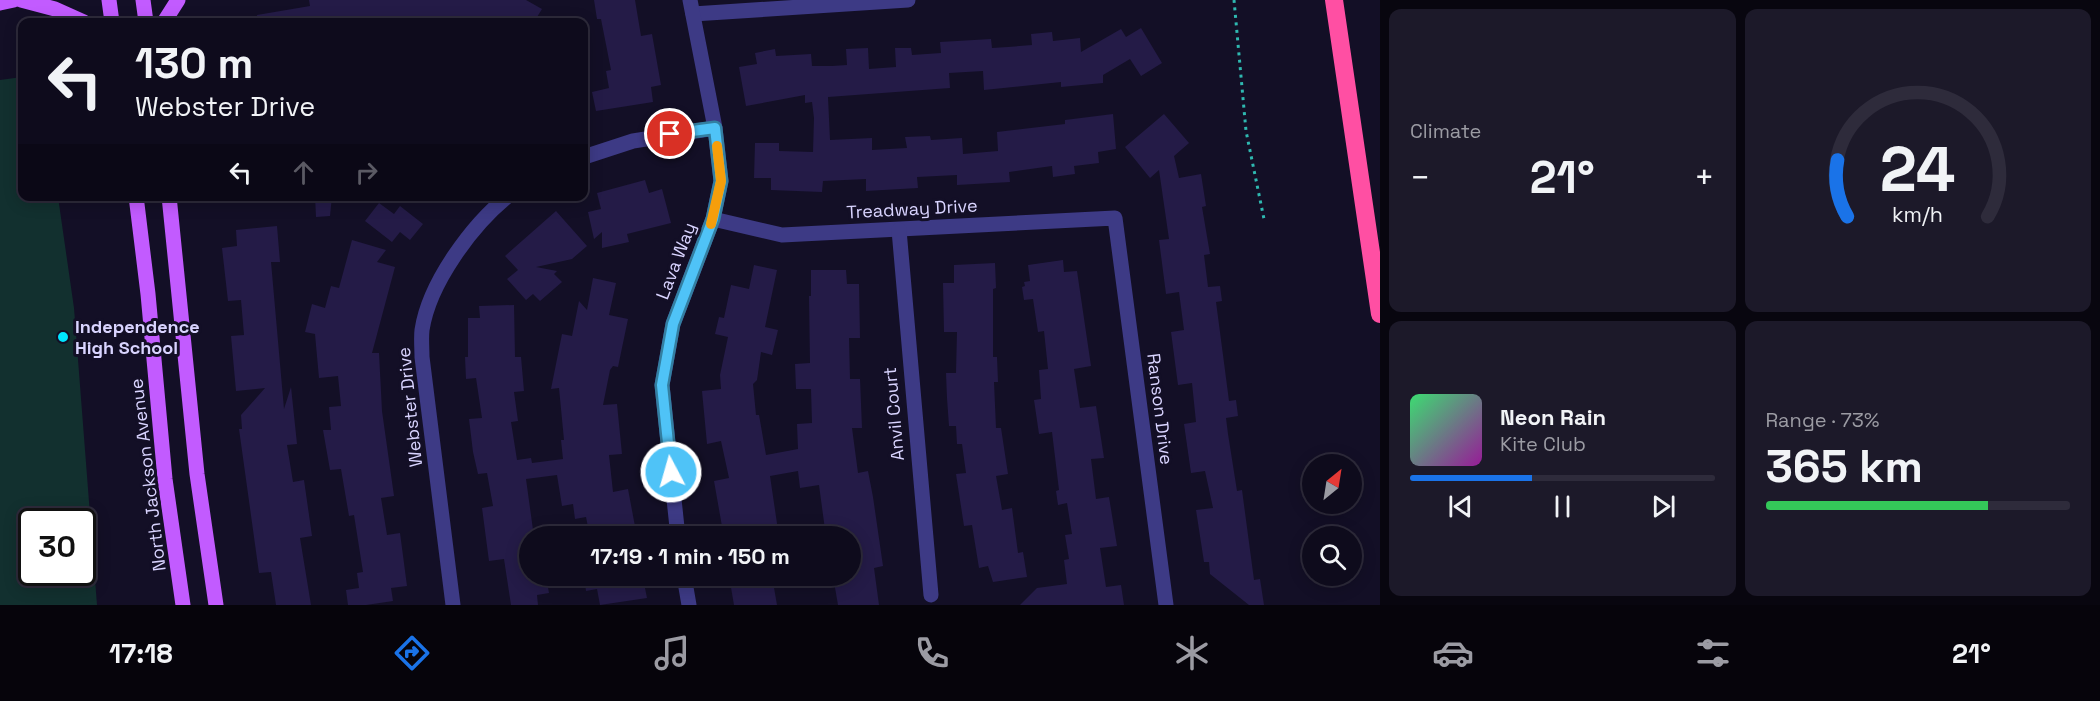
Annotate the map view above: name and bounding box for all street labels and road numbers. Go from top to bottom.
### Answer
street label: Treadway Drive [846,194,978,223]
street label: Lava Way [650,219,701,303]
street label: Webster Drive [392,346,427,468]
street label: Ranson Drive [1142,352,1179,466]
street label: Anvil Court [878,366,909,462]
street label: North Jackson Avenue [124,377,171,573]

